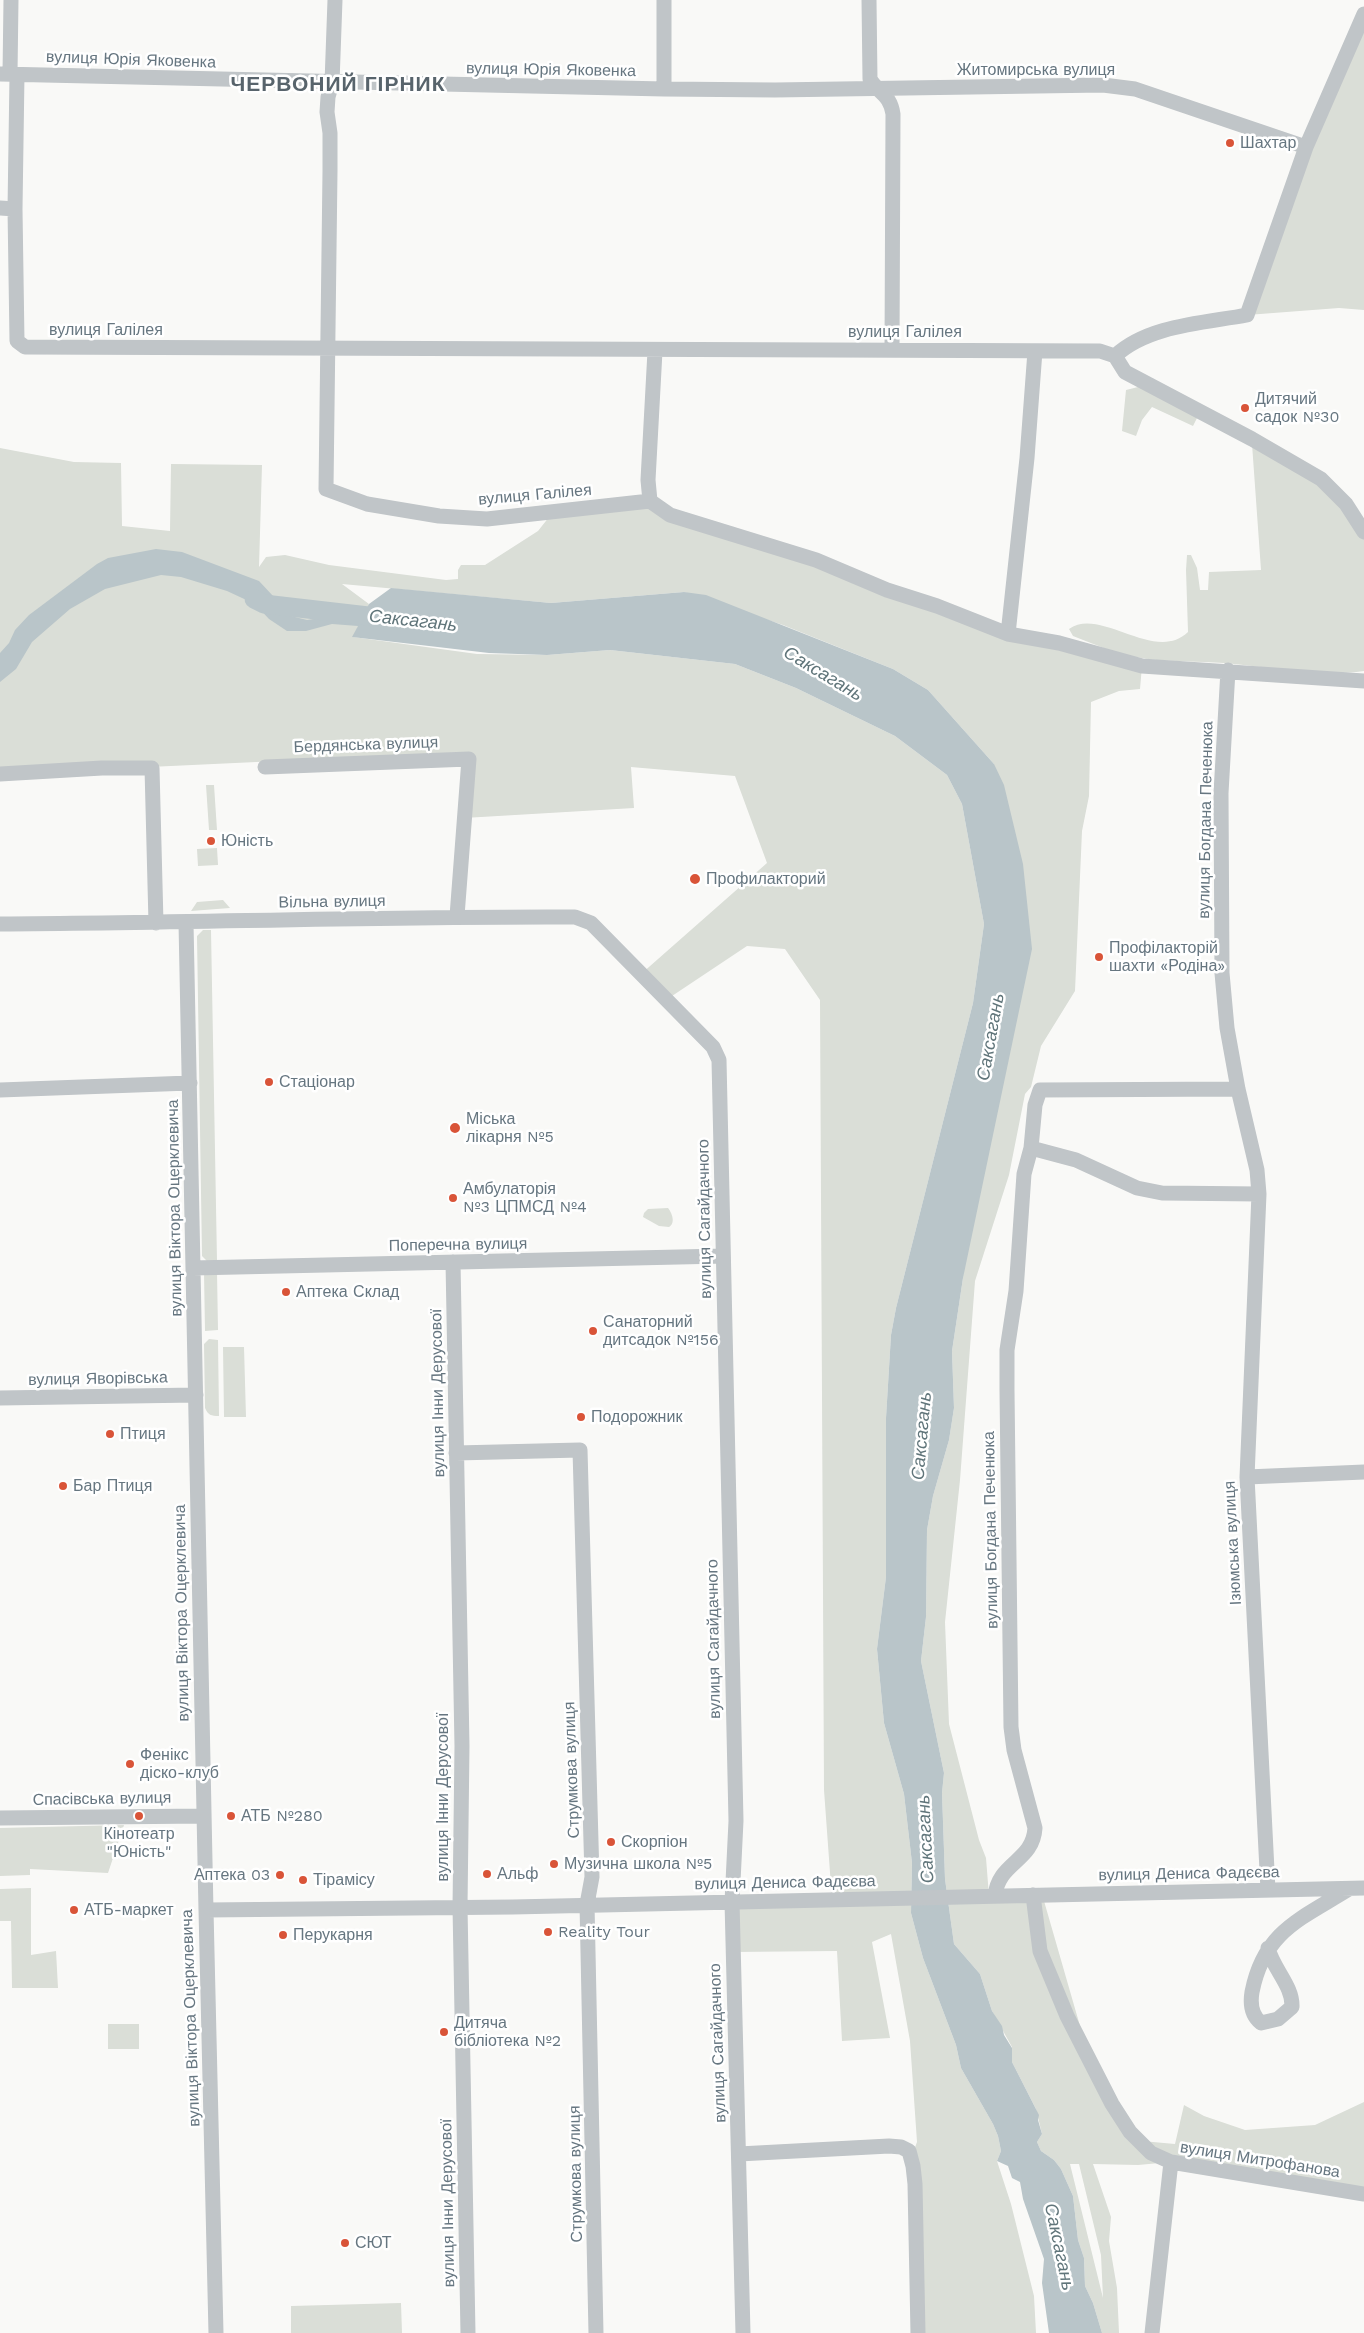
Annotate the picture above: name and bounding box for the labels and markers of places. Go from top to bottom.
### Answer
place label: Шахтар [1240,133,1296,153]
marker: Шахтар [1224,137,1236,149]
place label: Дитячий садок №30 [1255,389,1339,427]
marker: Дитячий садок №30 [1239,402,1251,414]
place label: Юність [221,831,273,851]
marker: Юність [205,835,217,847]
place label: Профилакторий [706,869,826,889]
marker: Профилакторий [688,872,702,886]
place label: Профілакторій шахти «Родіна» [1109,938,1225,976]
marker: Профілакторій шахти «Родіна» [1093,951,1105,963]
place label: Стаціонар [279,1072,355,1092]
marker: Стаціонар [263,1076,275,1088]
place label: Міська лікарня №5 [466,1109,554,1147]
marker: Міська лікарня №5 [448,1121,462,1135]
place label: Амбулаторія №3 ЦПМСД №4 [463,1179,587,1217]
marker: Амбулаторія №3 ЦПМСД №4 [447,1192,459,1204]
place label: Аптека Склад [296,1282,399,1302]
marker: Аптека Склад [280,1286,292,1298]
place label: Санаторний дитсадок №156 [603,1312,719,1350]
marker: Санаторний дитсадок №156 [587,1325,599,1337]
place label: Подорожник [591,1407,682,1427]
marker: Подорожник [575,1411,587,1423]
place label: Птиця [120,1424,166,1444]
marker: Птиця [104,1428,116,1440]
place label: Бар Птиця [73,1476,152,1496]
marker: Бар Птиця [57,1480,69,1492]
place label: Фенікс діско-клуб [140,1745,219,1783]
marker: Фенікс діско-клуб [124,1758,136,1770]
place label: АТБ №280 [241,1806,323,1826]
marker: Кінотеатр "Юність" [133,1810,145,1822]
marker: АТБ №280 [225,1810,237,1822]
place label: Кінотеатр "Юність" [103,1824,175,1862]
place label: Скорпіон [621,1832,687,1852]
marker: Скорпіон [605,1836,617,1848]
place label: Музична школа №5 [564,1854,712,1874]
marker: Музична школа №5 [548,1858,560,1870]
place label: Альф [497,1864,539,1884]
place label: Аптека 03 [194,1865,270,1885]
marker: Альф [481,1868,493,1880]
marker: Аптека 03 [274,1869,286,1881]
place label: Тірамісу [313,1870,375,1890]
marker: Тірамісу [297,1874,309,1886]
place label: АТБ-маркет [84,1900,174,1920]
marker: АТБ-маркет [68,1904,80,1916]
place label: Reality Tour [558,1922,650,1942]
place label: Перукарня [293,1925,373,1945]
marker: Reality Tour [542,1926,554,1938]
marker: Перукарня [277,1929,289,1941]
place label: Дитяча бібліотека №2 [454,2013,561,2051]
marker: Дитяча бібліотека №2 [438,2026,450,2038]
place label: СЮТ [355,2233,392,2253]
marker: СЮТ [339,2237,351,2249]

